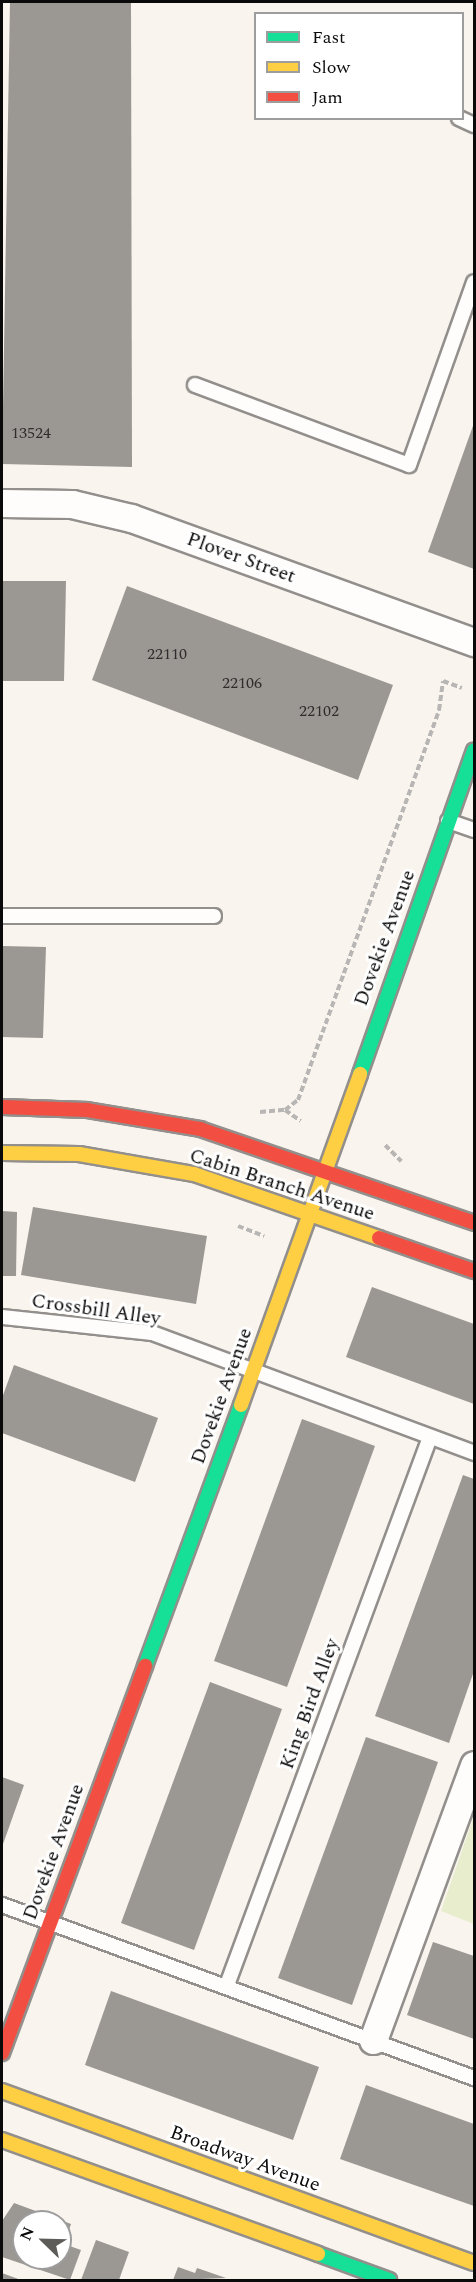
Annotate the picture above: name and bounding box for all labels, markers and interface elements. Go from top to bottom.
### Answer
legend [254,12,464,120]
text: Fast [312,24,345,51]
text: Slow [312,54,350,81]
text: Jam [312,84,343,111]
house number: 13524 [11,423,51,443]
street label: Plover Street [183,527,299,589]
house number: 22110 [147,644,187,664]
house number: 22106 [222,673,262,693]
house number: 22102 [299,701,339,721]
street label: Dovekie Avenue [349,867,421,1009]
street label: Cabin Branch Avenue [186,1144,378,1226]
street label: Crossbill Alley [30,1289,162,1331]
street label: Dovekie Avenue [186,1325,258,1467]
street label: King Bird Alley [275,1635,345,1773]
street label: Dovekie Avenue [18,1781,90,1923]
street label: Broadway Avenue [167,2121,323,2197]
north arrow [12,2210,72,2270]
text: N [14,2223,41,2244]

